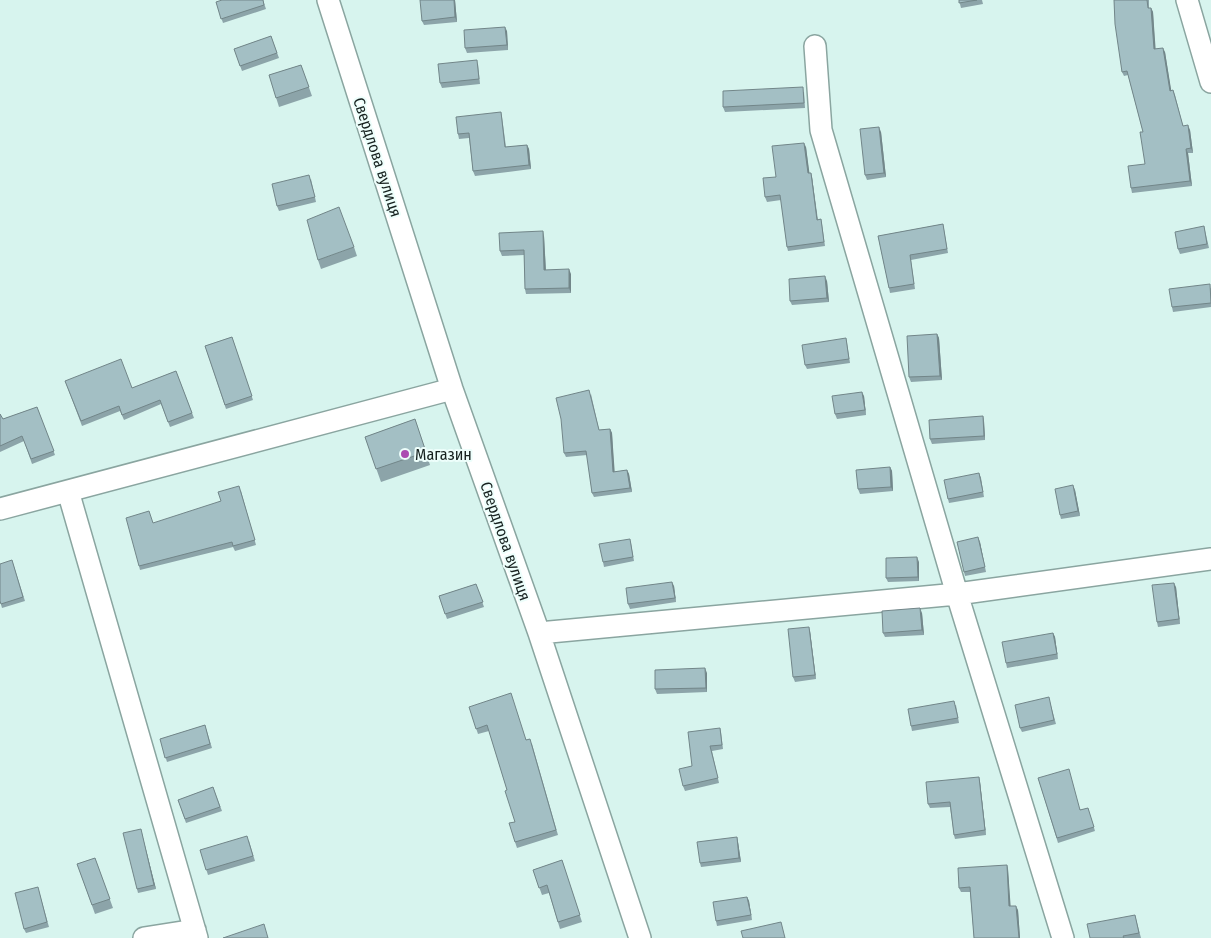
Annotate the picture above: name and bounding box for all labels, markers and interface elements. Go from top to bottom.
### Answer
street label: Свердлова вулиця [349,95,406,219]
place label: Mагазин [415,445,472,464]
marker: Mагазин [399,448,411,460]
street label: Свердлова вулиця [476,479,535,603]

